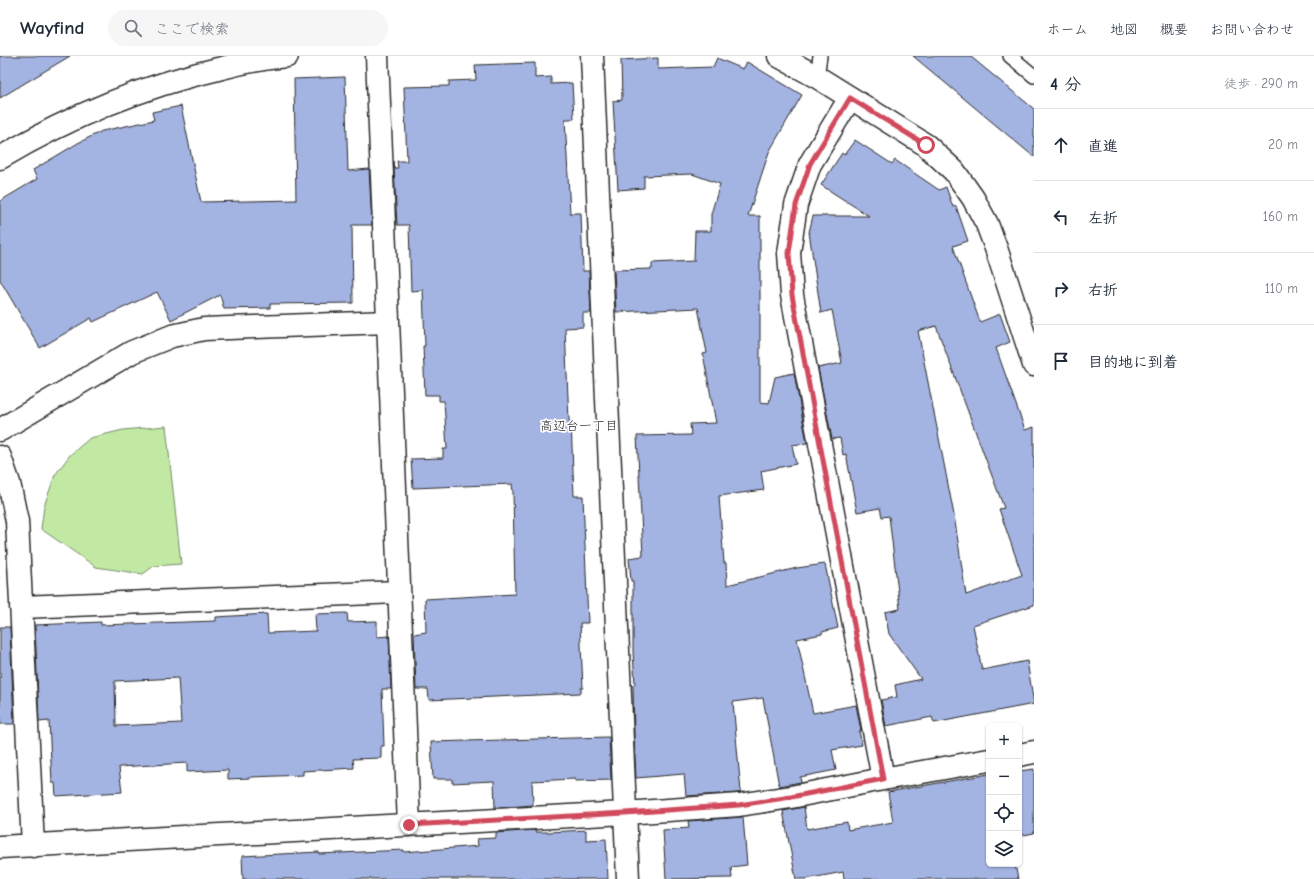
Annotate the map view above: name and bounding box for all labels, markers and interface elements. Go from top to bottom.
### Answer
search box [108,10,388,46]
text: Wayfind [20,17,84,39]
icon: search [122,17,144,39]
text: ここで検索 [154,20,229,38]
text: ホーム [1047,21,1088,38]
text: 地図 [1110,21,1138,38]
text: 概要 [1160,21,1188,38]
text: お問い合わせ [1210,21,1294,38]
text: 4 分 [1050,75,1081,94]
text: 徒歩 · 290 m [1224,76,1298,91]
icon: ahead [1050,134,1072,156]
route start [917,136,935,154]
text: 直進 [1088,137,1118,155]
text: 20 m [1268,137,1298,152]
icon: left [1050,206,1072,228]
text: 左折 [1088,209,1118,227]
text: 160 m [1263,209,1298,224]
icon: right [1050,278,1072,300]
text: 右折 [1088,281,1118,299]
text: 110 m [1265,281,1298,296]
icon: arrive [1050,350,1072,372]
text: 目的地に到着 [1088,353,1178,371]
district label: 高辺台一丁目 [540,418,618,433]
map controls [986,723,1022,867]
button: + [986,723,1022,759]
button: − [986,759,1022,795]
button: locate [986,795,1022,831]
route end [400,816,418,834]
button: layers [986,831,1022,867]

